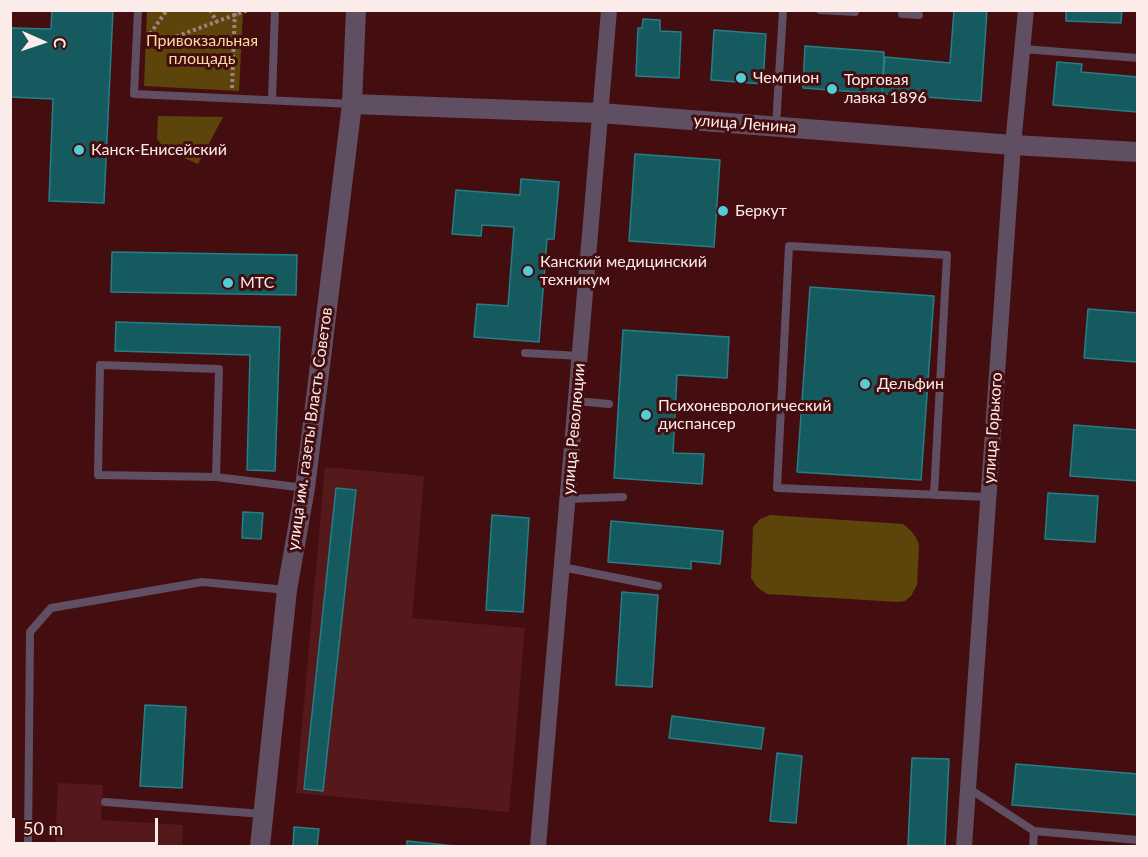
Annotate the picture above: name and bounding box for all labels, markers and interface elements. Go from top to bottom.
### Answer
north arrow [12,12,72,72]
park label: Привокзальная площадь [146,31,258,69]
text: С [51,37,70,49]
place label: Чемпион [753,68,819,88]
place label: Торговая лавка 1896 [844,70,927,108]
marker: Чемпион [734,71,748,85]
marker: Торговая лавка 1896 [825,82,839,96]
street label: улица Ленина [693,111,797,137]
place label: Канск-Енисейский [91,140,227,160]
marker: Канск-Енисейский [72,143,86,157]
place label: Беркут [735,201,787,221]
marker: Беркут [716,204,730,218]
place label: Канский медицинский техникум [540,252,707,290]
marker: Канский медицинский техникум [521,264,535,278]
place label: МТС [240,273,274,293]
marker: МТС [221,276,235,290]
street label: улица им. газеты Власть Советов [283,306,337,552]
street label: улица Революции [559,362,589,496]
street label: улица Горького [980,372,1006,484]
place label: Дельфин [877,374,944,394]
marker: Дельфин [858,377,872,391]
place label: Психоневрологический диспансер [658,396,832,434]
marker: Психоневрологический диспансер [639,408,653,422]
scale bar [15,806,160,844]
text: 50 m [23,817,63,839]

